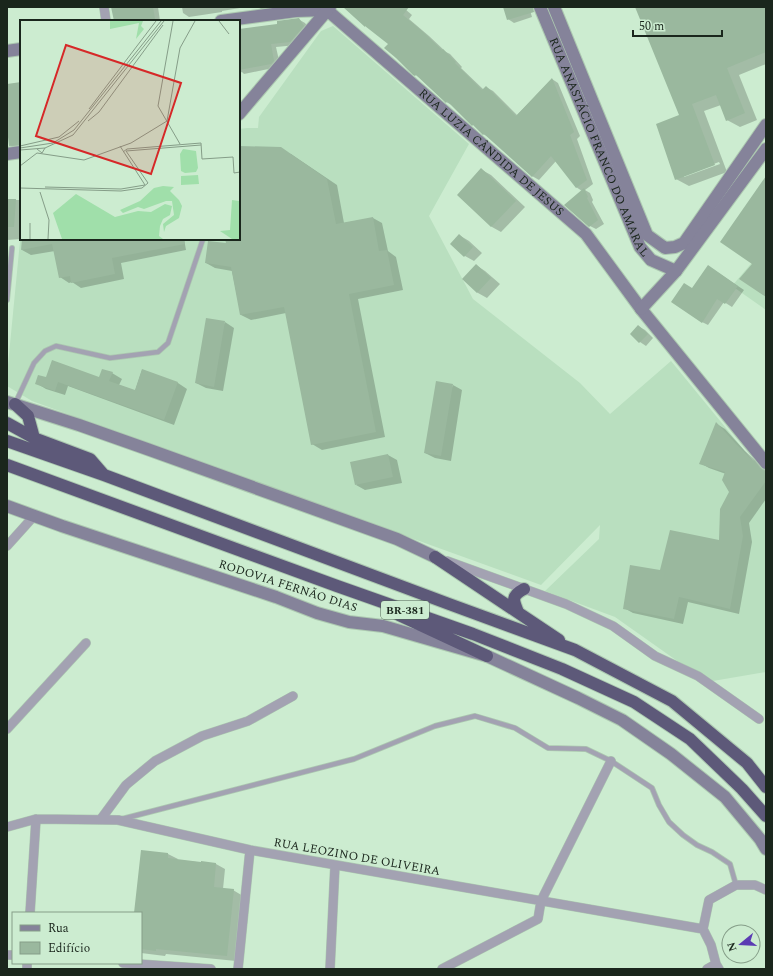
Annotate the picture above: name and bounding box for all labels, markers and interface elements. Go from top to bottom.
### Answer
scale bar [633,12,722,38]
text: 50 m [639,17,664,36]
inset map [20,20,240,240]
street label: RUA ANASTÁCIO FRANCO DO AMARAL [544,34,654,261]
street label: RUA LUZIA CÂNDIDA DE JESUS [414,84,568,221]
street label: RODOVIA FERNÃO DIAS [216,555,360,617]
road number: BR-381 [381,601,429,619]
street label: RUA LEOZINO DE OLIVEIRA [272,833,442,881]
legend [12,912,142,964]
text: Rua [48,919,69,938]
north arrow [721,924,761,964]
text: Edifício [48,939,90,958]
text: N [722,940,741,954]

